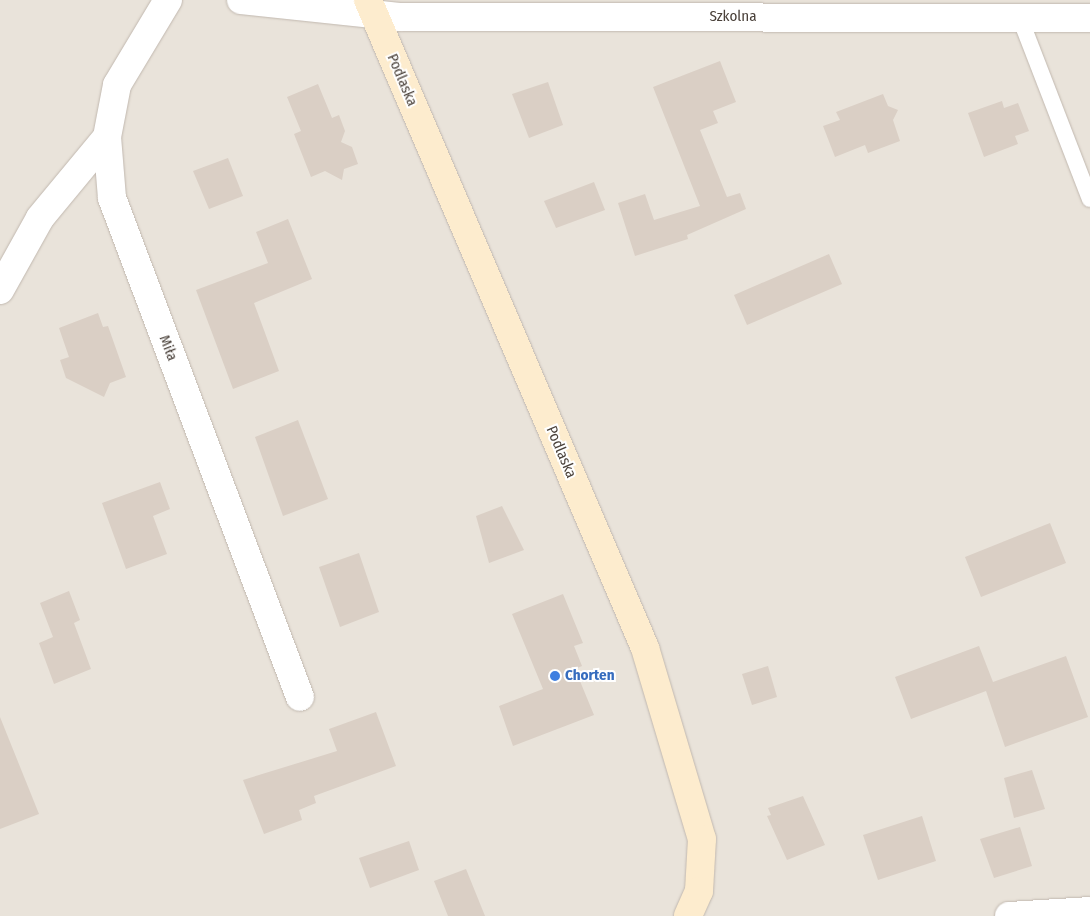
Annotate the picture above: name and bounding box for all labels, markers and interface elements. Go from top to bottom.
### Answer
street label: Szkolna [709,8,757,26]
street label: Podlaska [383,51,421,109]
street label: Miła [155,333,181,363]
street label: Podlaska [542,423,580,481]
place label: Chorten [565,667,615,685]
marker: Chorten [549,670,561,682]

